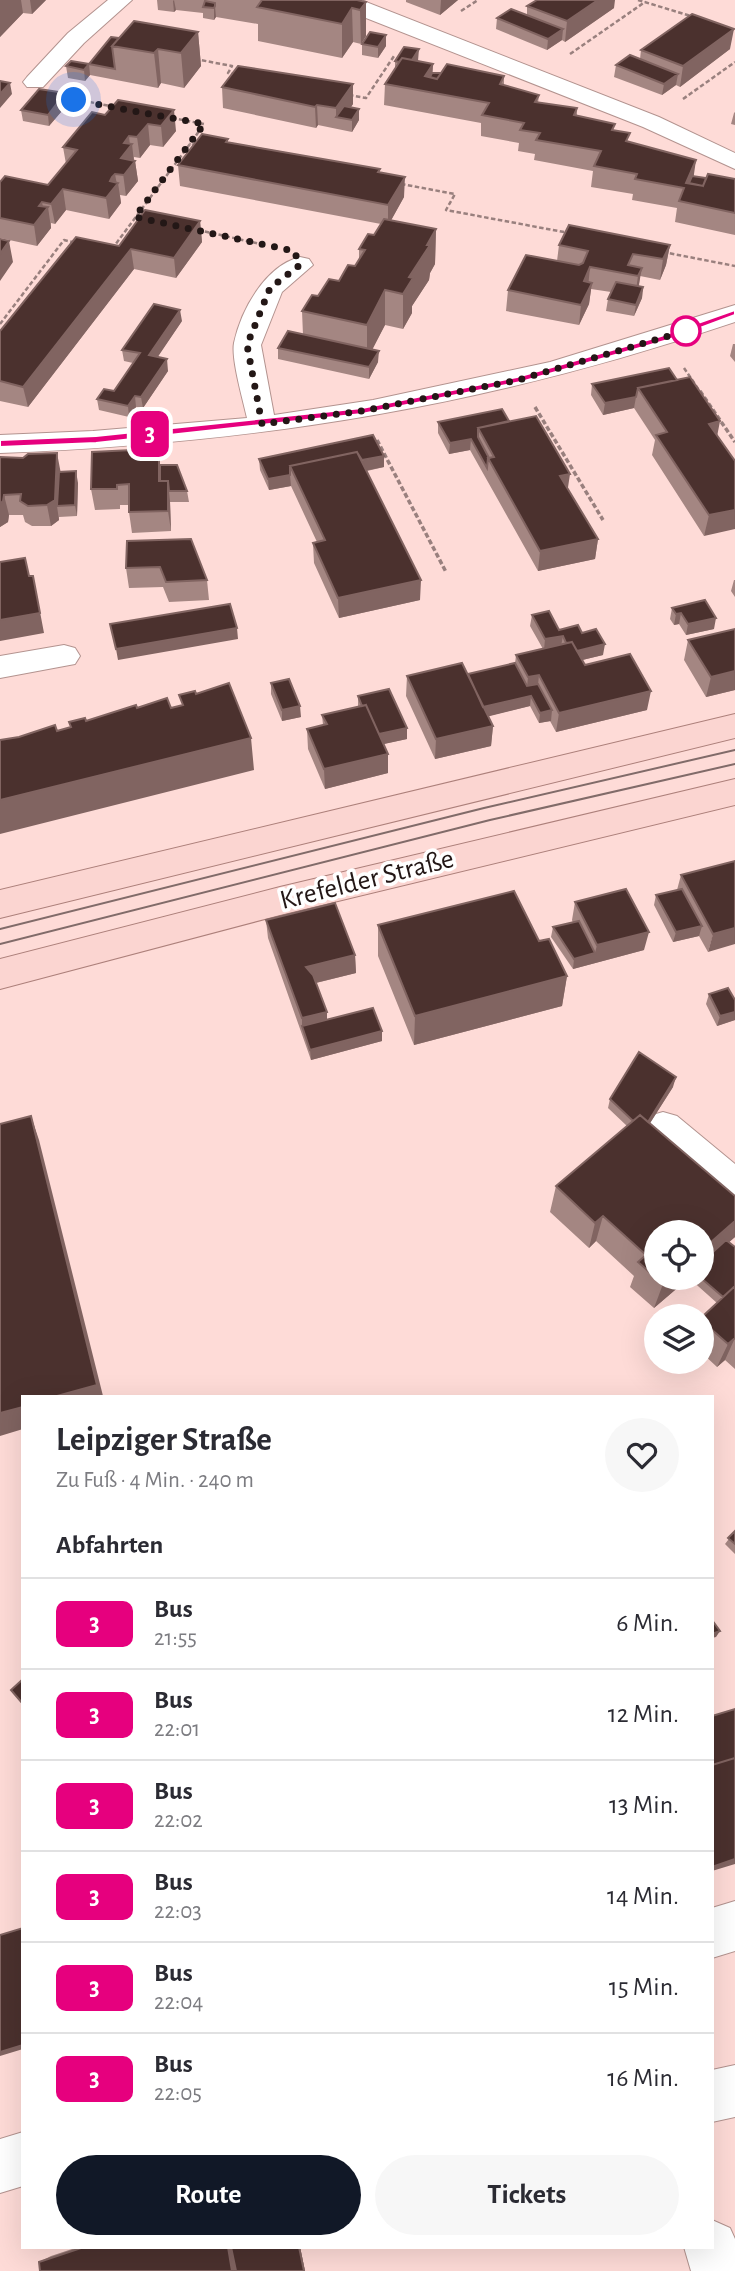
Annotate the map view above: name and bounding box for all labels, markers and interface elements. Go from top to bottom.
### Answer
your location [56,82,91,117]
unlabelled marker [671,316,701,346]
line badge: 3 [127,411,173,457]
text: 3 [145,422,155,446]
street label: Krefelder Straße [277,845,457,915]
map controls [644,1220,714,1374]
button: locate [644,1220,714,1290]
button: layers [644,1304,714,1374]
button: heart [605,1418,679,1492]
text: Leipziger Straße [56,1424,272,1457]
text: Zu Fuß · 4 Min. · 240 m [56,1469,254,1492]
text: Abfahrten [56,1532,163,1558]
text: Bus [154,1596,193,1622]
text: 6 Min. [616,1610,679,1636]
text: 3 [89,1612,100,1636]
text: 21:55 [154,1627,197,1650]
text: Bus [154,1687,193,1713]
text: 12 Min. [608,1701,679,1727]
text: 3 [89,1703,100,1727]
text: 22:01 [154,1718,200,1741]
text: Bus [154,1778,193,1804]
text: 13 Min. [609,1792,679,1818]
text: 3 [89,1794,100,1818]
text: 22:02 [154,1809,203,1832]
text: Bus [154,1869,193,1895]
text: 14 Min. [607,1883,679,1909]
text: 3 [89,1885,100,1909]
text: 22:03 [154,1900,202,1923]
text: Bus [154,1960,193,1986]
text: 15 Min. [609,1974,679,2000]
text: 3 [89,1976,100,2000]
text: 22:04 [154,1991,203,2014]
text: Bus [154,2051,193,2077]
text: 16 Min. [607,2065,679,2091]
text: 3 [89,2067,100,2091]
text: 22:05 [154,2082,202,2105]
button: Route [56,2155,361,2235]
button: Tickets [375,2155,679,2235]

